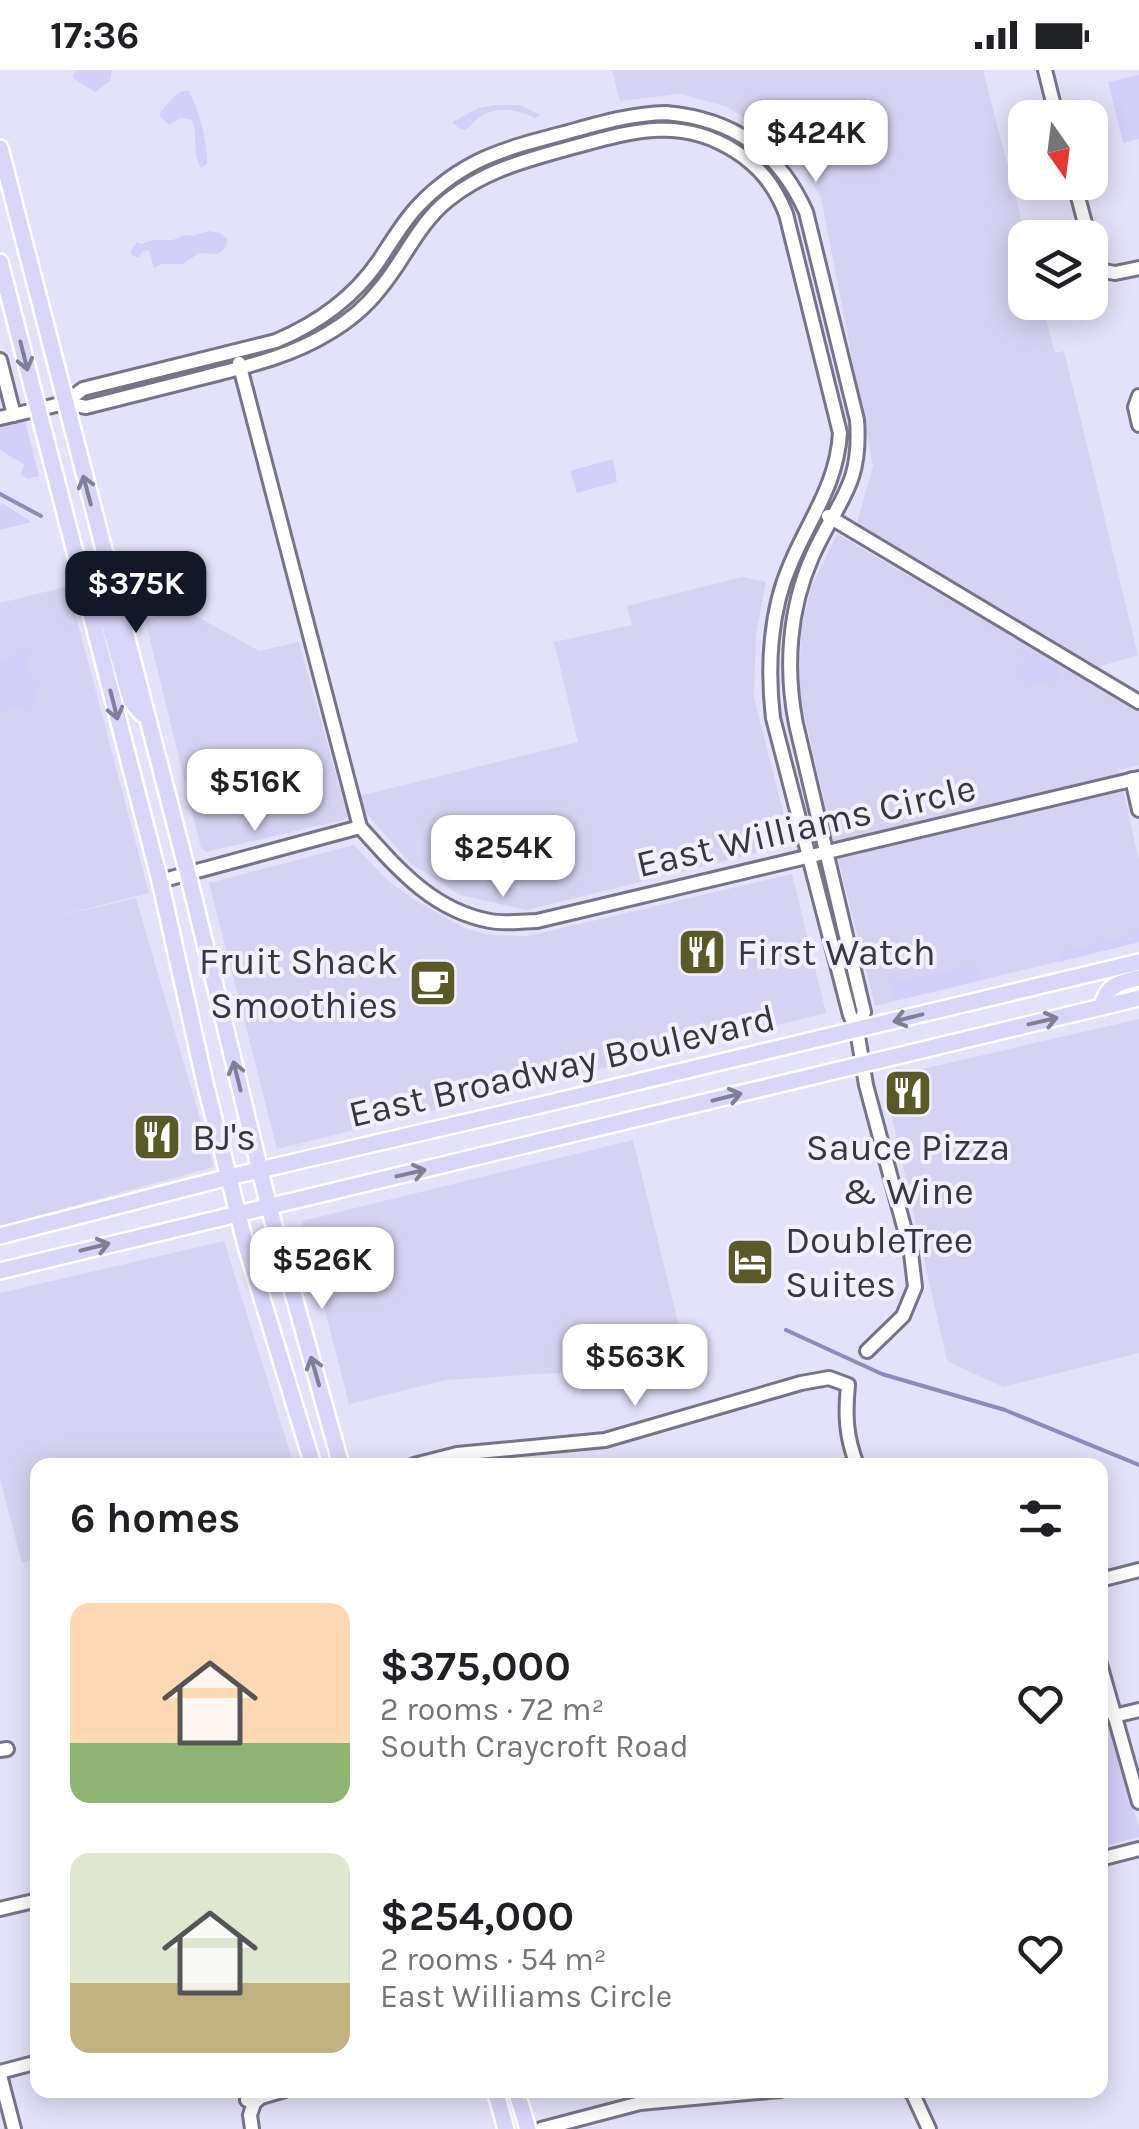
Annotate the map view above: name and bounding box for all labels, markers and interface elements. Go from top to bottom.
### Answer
text: 17:36 [50,13,139,58]
pin: $424K [746,100,886,185]
north arrow [1008,100,1108,200]
map controls [1008,100,1108,320]
text: $424K [766,114,866,151]
button: layers [1008,220,1108,320]
one-way arrow [16,339,34,371]
one-way arrow [77,475,95,507]
pin: $375K [66,551,206,636]
text: $375K [87,565,185,602]
one-way arrow [106,689,125,720]
pin: $516K [185,749,325,834]
text: $516K [209,763,301,800]
street label: East Williams Circle [632,765,980,887]
pin: $254K [433,815,573,900]
text: $254K [453,829,553,866]
restaurant icon: First Watch [676,926,728,978]
place label: First Watch [737,930,936,975]
place label: Fruit Shack Smoothies [199,939,398,1028]
cafe icon: Fruit Shack Smoothies [407,957,459,1009]
street label: East Broadway Boulevard [344,995,780,1137]
one-way arrow [893,1010,925,1028]
one-way arrow [1026,1011,1058,1029]
one-way arrow [227,1061,246,1092]
restaurant icon: Sauce Pizza & Wine [882,1067,934,1119]
one-way arrow [711,1087,742,1106]
restaurant icon: BJ's [131,1111,183,1163]
place label: BJ's [192,1115,256,1160]
place label: Sauce Pizza & Wine [806,1125,1010,1214]
one-way arrow [394,1163,426,1181]
place label: DoubleTree Suites [785,1218,973,1307]
pin: $526K [252,1227,392,1312]
hotel icon: DoubleTree Suites [724,1236,776,1288]
one-way arrow [79,1237,110,1256]
text: $526K [272,1241,372,1278]
pin: $563K [565,1324,705,1409]
text: $563K [585,1338,685,1375]
one-way arrow [305,1356,323,1387]
icon: filters [1013,1491,1068,1546]
text: 6 homes [70,1493,240,1543]
text: $375,000 [380,1641,571,1691]
icon: home [150,1643,270,1763]
icon: heart [1013,1676,1068,1731]
text: 2 rooms · 72 m² [380,1691,604,1728]
text: South Craycroft Road [380,1728,689,1765]
text: $254,000 [380,1891,574,1941]
icon: home [150,1893,270,2013]
icon: heart [1013,1926,1068,1981]
text: 2 rooms · 54 m² [380,1941,607,1978]
text: East Williams Circle [380,1978,672,2015]

